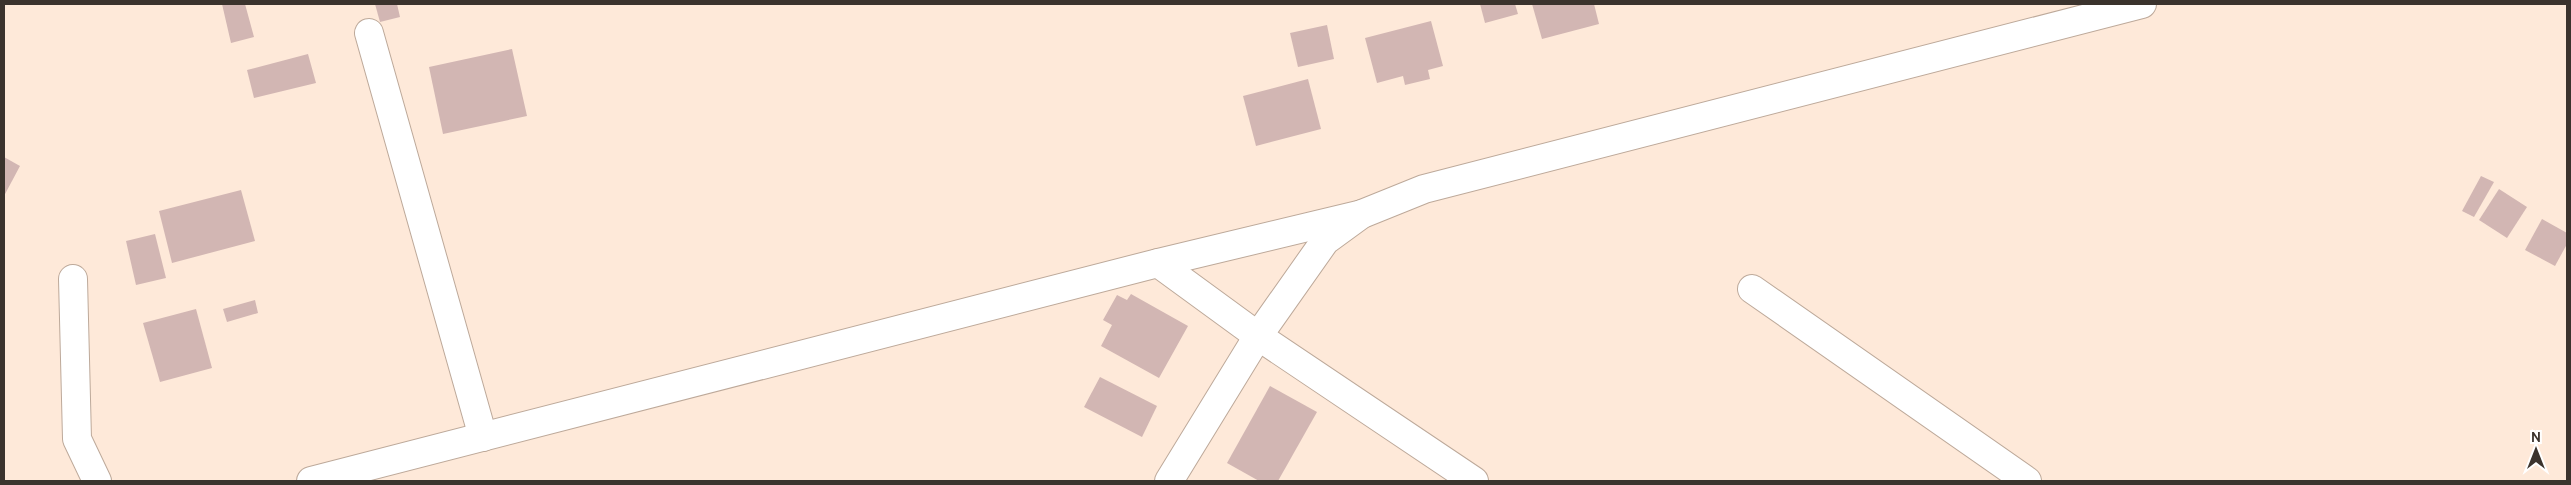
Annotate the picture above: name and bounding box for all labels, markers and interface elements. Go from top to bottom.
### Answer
north arrow [2511,425,2561,475]
text: N [2531,428,2541,446]

